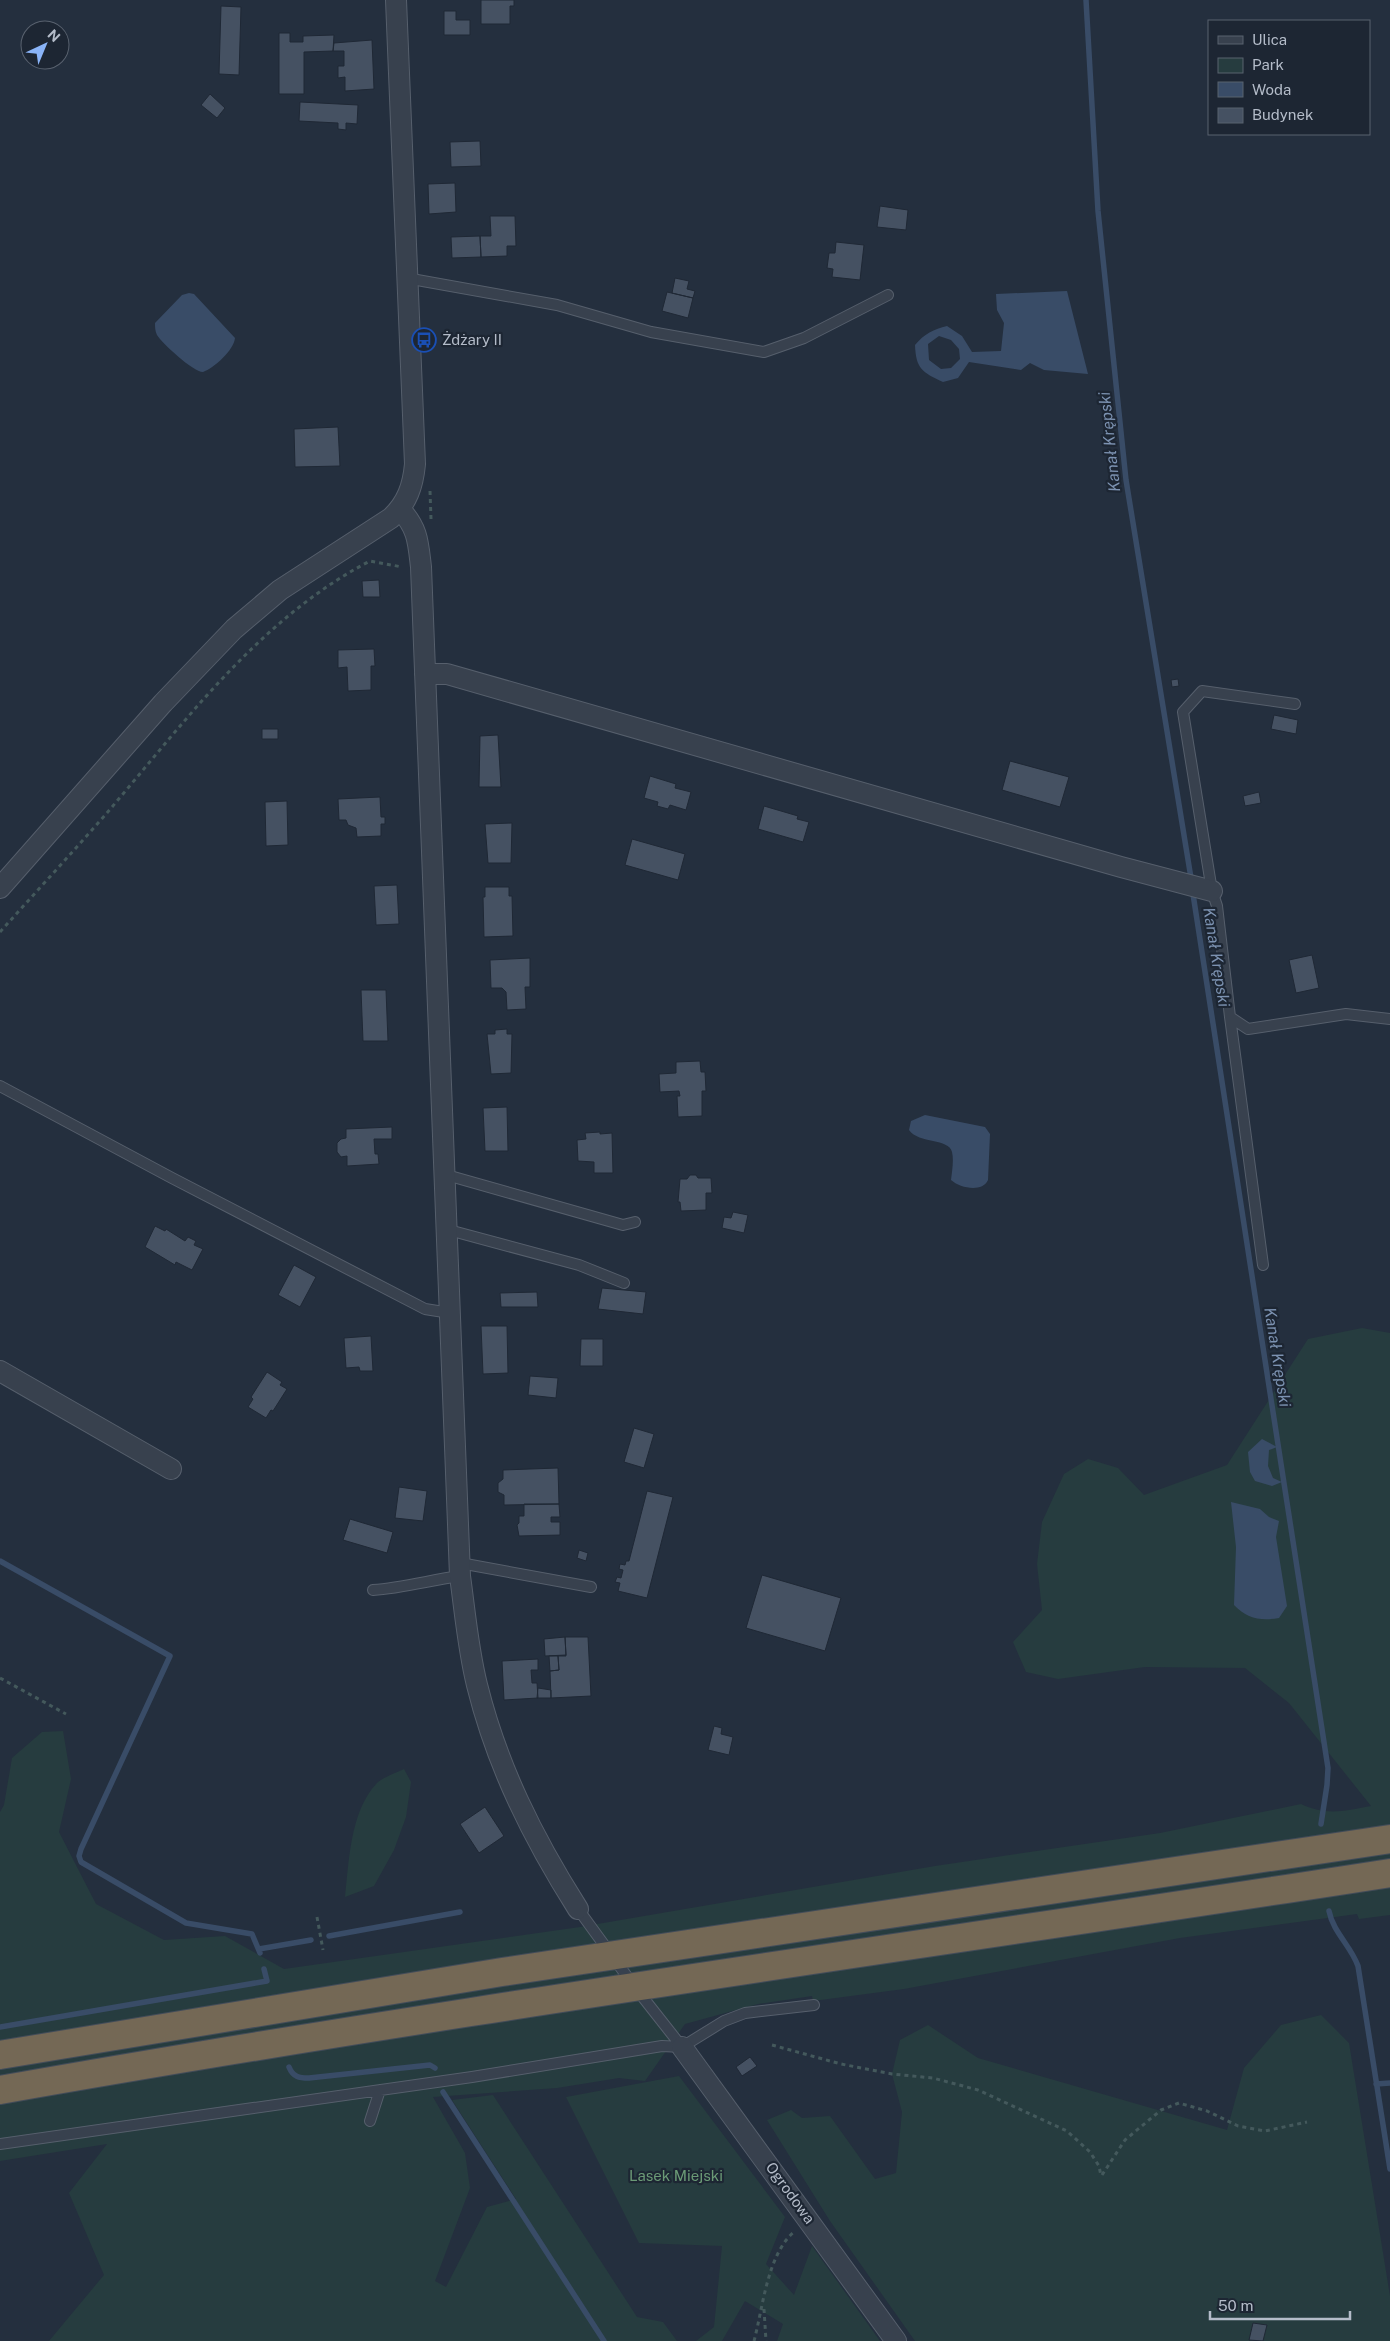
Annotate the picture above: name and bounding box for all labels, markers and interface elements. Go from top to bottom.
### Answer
north arrow [20,20,70,70]
legend [1208,20,1370,135]
text: N [45,26,64,45]
text: Ulica [1252,31,1287,48]
text: Park [1252,56,1284,73]
text: Woda [1252,81,1291,98]
text: Budynek [1252,106,1313,123]
bus stop icon: Żdżary II [411,327,437,353]
place label: Żdżary II [442,330,502,348]
water label: Kanał Krępski [1095,391,1124,493]
water label: Kanał Krępski [1199,906,1234,1008]
water label: Kanał Krępski [1260,1306,1295,1408]
street label: Ogrodowa [762,2159,818,2227]
park label: Lasek Miejski [629,2167,723,2184]
scale bar [1210,2288,1350,2320]
text: 50 m [1218,2297,1253,2314]

